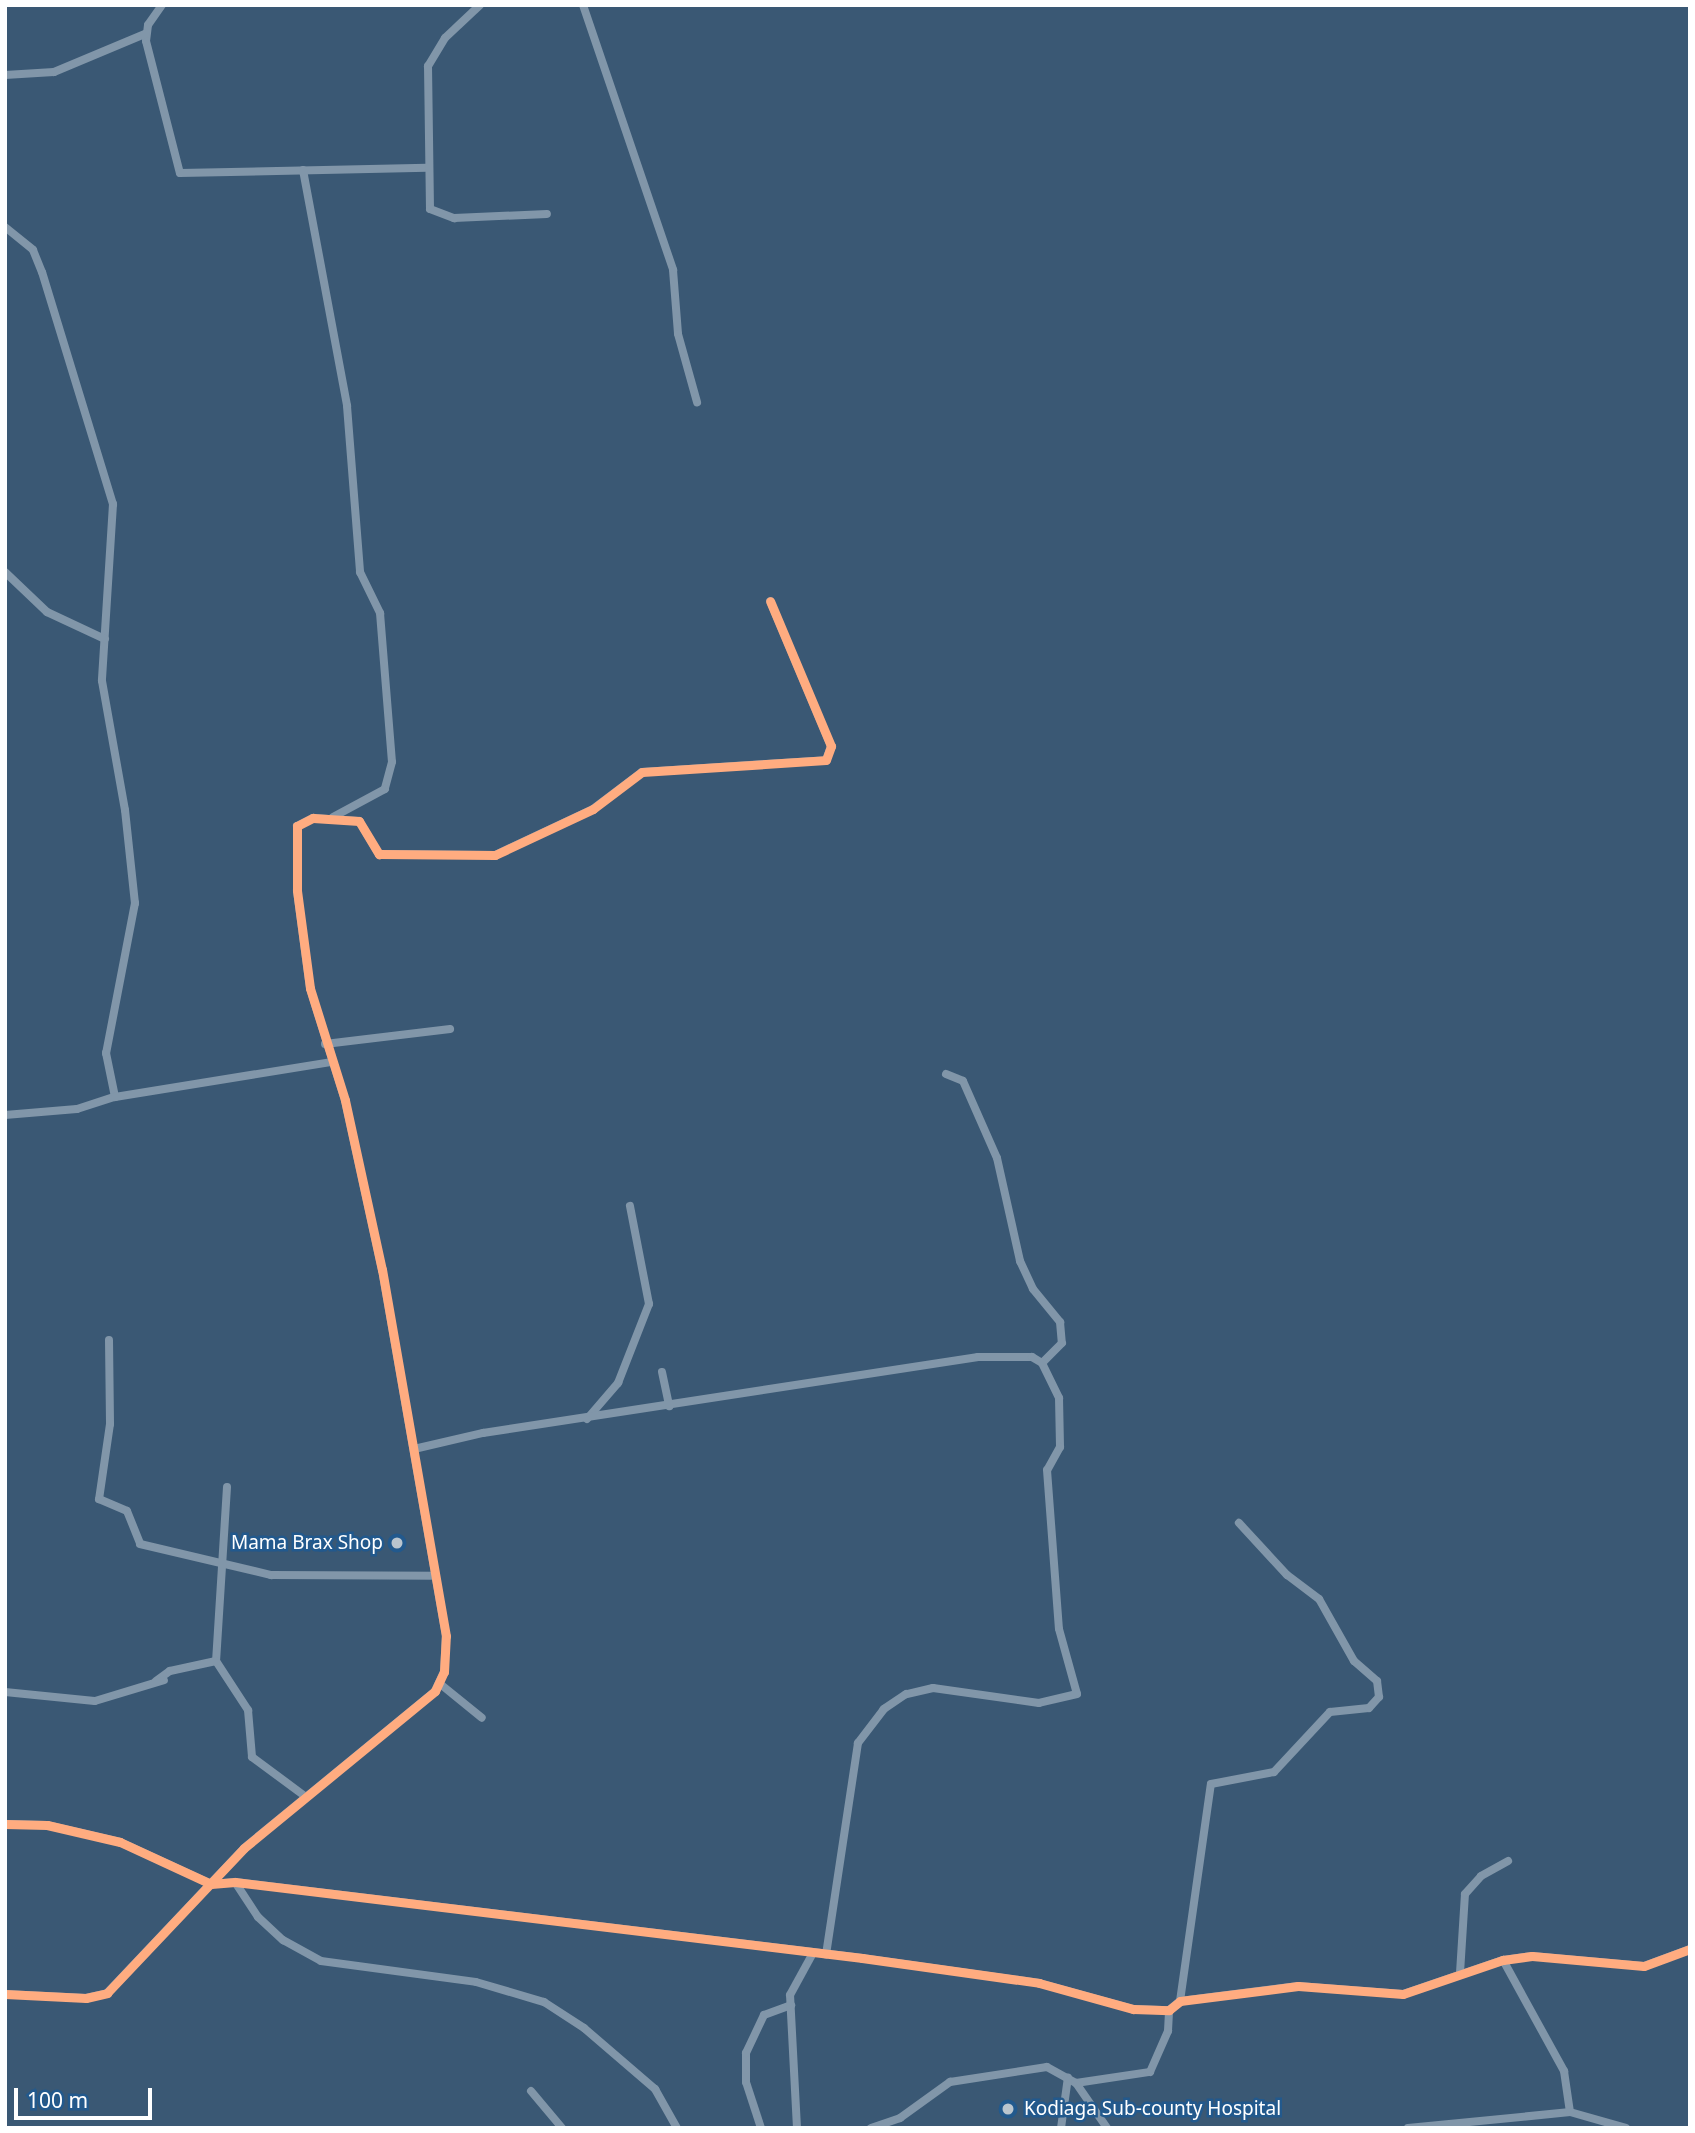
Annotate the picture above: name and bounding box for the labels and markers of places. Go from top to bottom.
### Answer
place label: Mama Brax Shop [231,1532,383,1554]
marker: Mama Brax Shop [389,1535,405,1551]
place label: Kodiaga Sub-county Hospital [1024,2098,1281,2120]
marker: Kodiaga Sub-county Hospital [998,2099,1018,2119]

